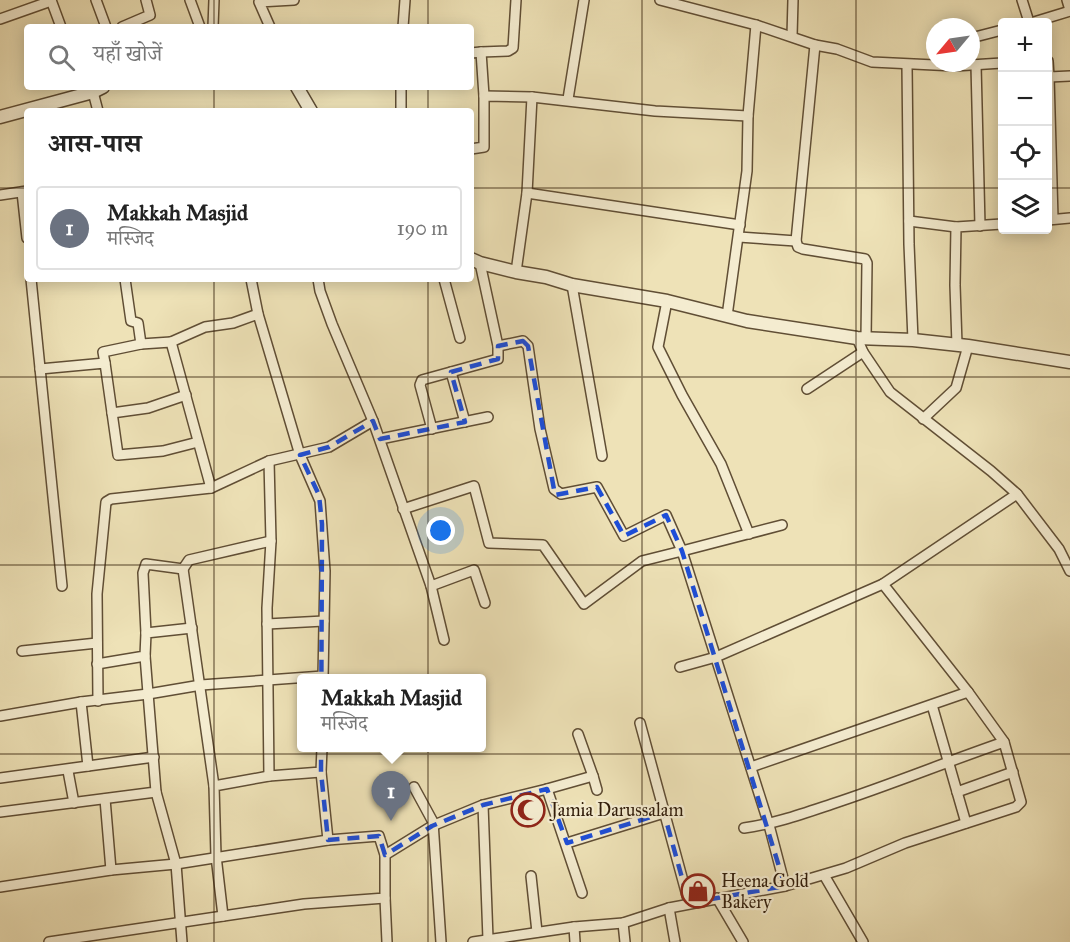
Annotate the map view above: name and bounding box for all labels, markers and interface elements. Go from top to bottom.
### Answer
north arrow [926,18,980,72]
map controls [998,18,1052,234]
button: + [998,18,1052,72]
search box [24,24,474,90]
text: यहाँ खोजें [93,40,162,67]
icon: search [45,41,78,74]
button: − [998,72,1052,126]
button: locate [998,126,1052,180]
text: आस-पास [48,127,141,159]
button: layers [998,180,1052,234]
text: Makkah Masjid [107,199,248,226]
text: 1 [66,216,73,240]
text: 190 m [397,216,448,240]
text: मस्जिद [107,226,154,250]
your location [426,516,455,545]
popup [297,674,486,752]
text: Makkah Masjid [321,684,462,711]
text: मस्जिद [321,711,368,735]
pin: 1 [372,772,410,821]
mosque icon: Jamia Darussalam [510,792,546,828]
place label: Jamia Darussalam [549,799,684,822]
place label: Heena Gold Bakery [721,870,809,913]
shop icon: Heena Gold Bakery [680,873,716,909]

